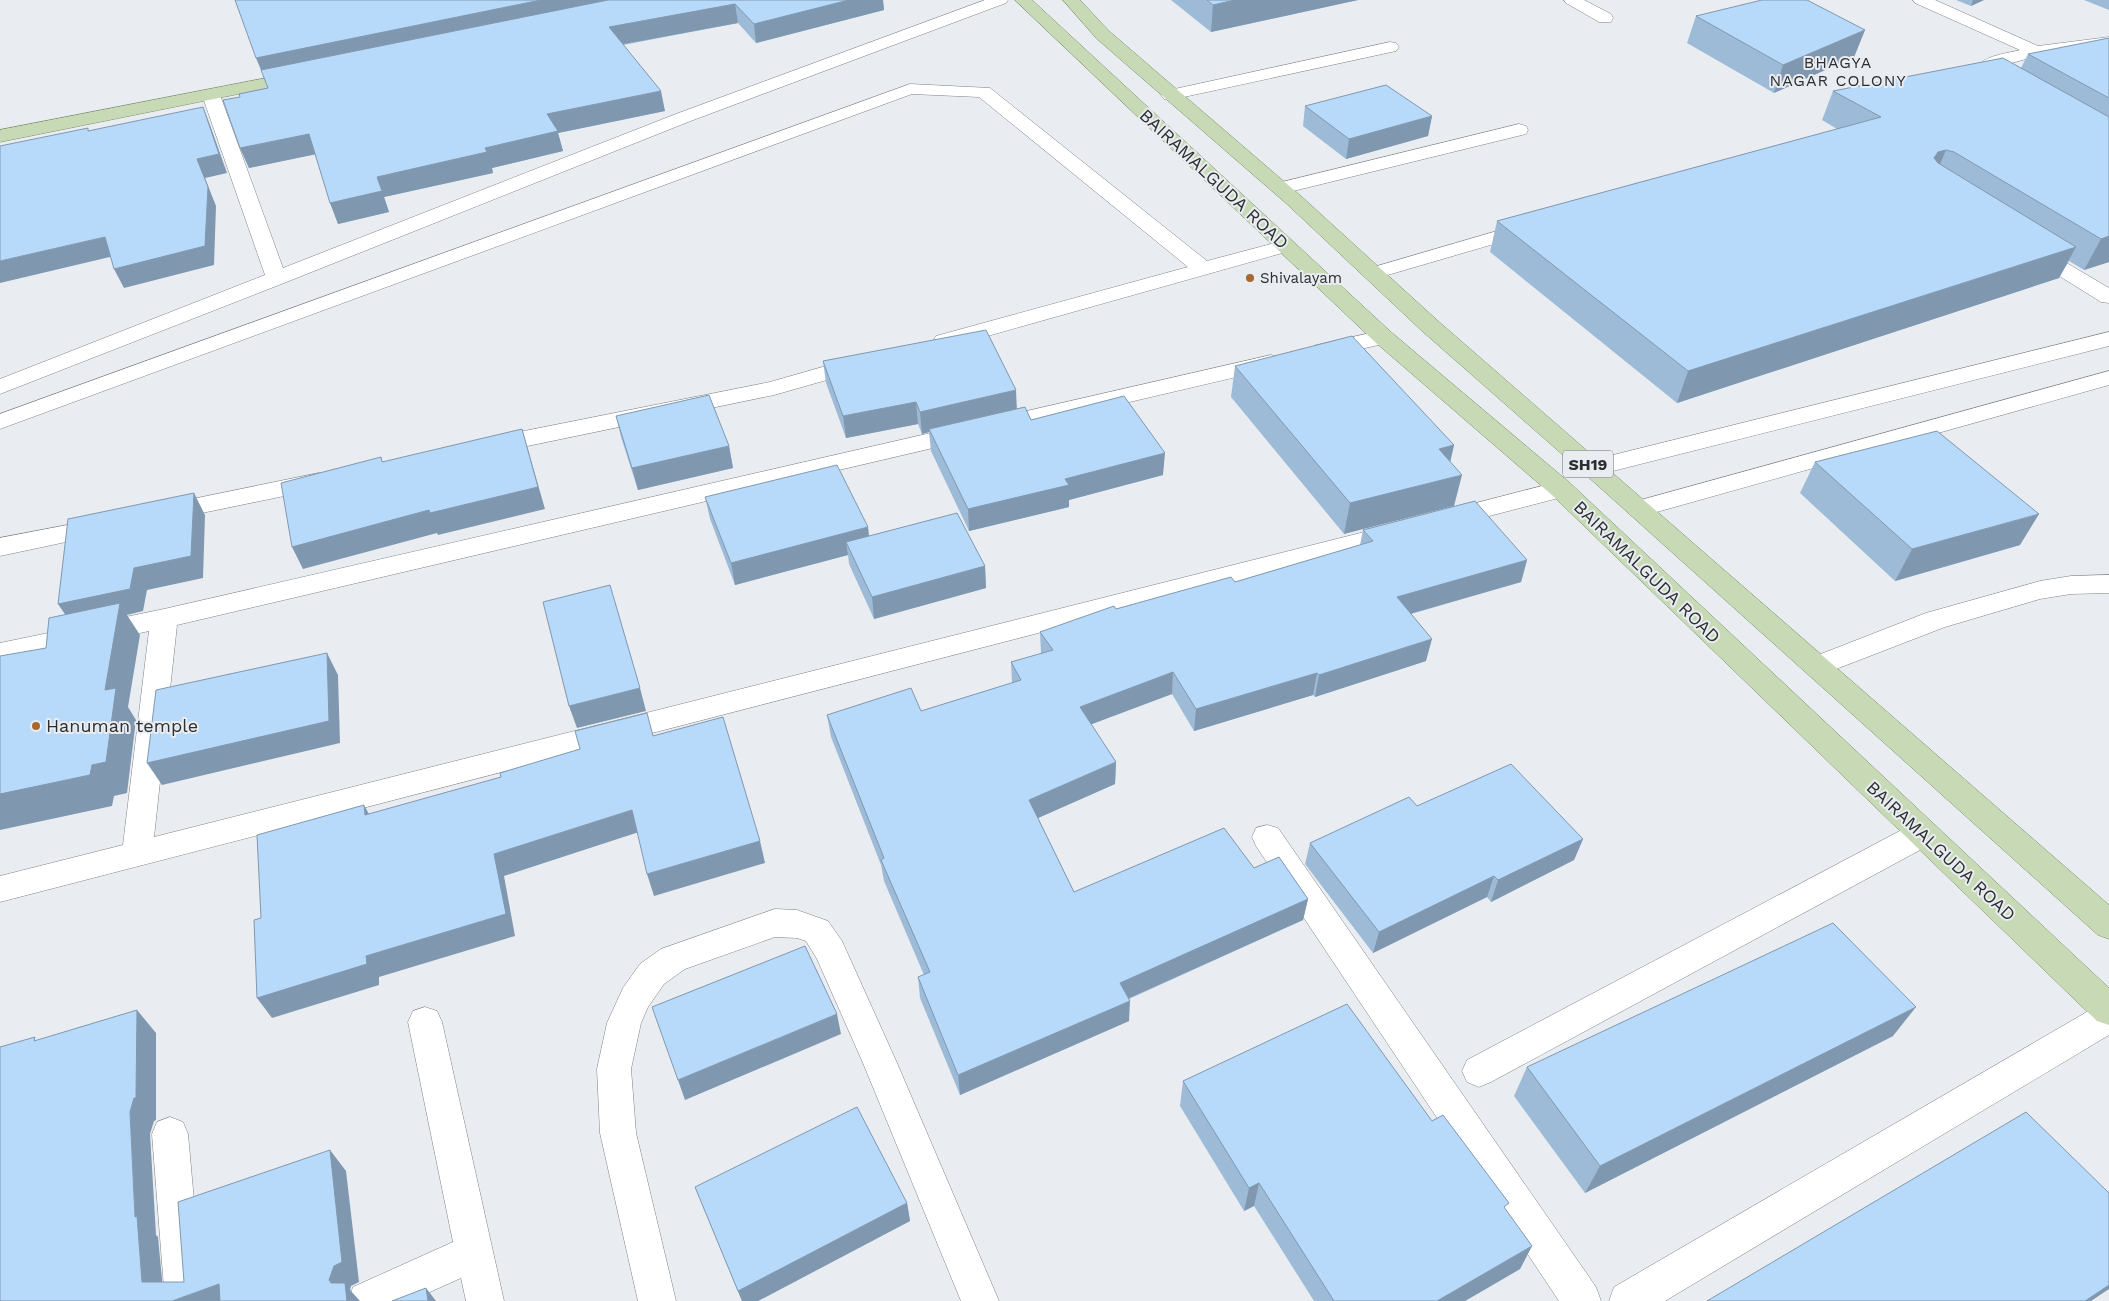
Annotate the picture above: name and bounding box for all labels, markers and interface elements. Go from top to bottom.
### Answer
district label: BHAGYA NAGAR COLONY [1769,53,1907,90]
street label: BAIRAMALGUDA ROAD [1136,104,1293,253]
place label: Shivalayam [1260,269,1342,287]
marker: Shivalayam [1244,272,1256,284]
road number: SH19 [1563,450,1613,478]
street label: BAIRAMALGUDA ROAD [1570,496,1725,647]
place label: Hanuman temple [46,715,198,736]
marker: Hanuman temple [30,720,42,732]
street label: BAIRAMALGUDA ROAD [1863,776,2020,925]

